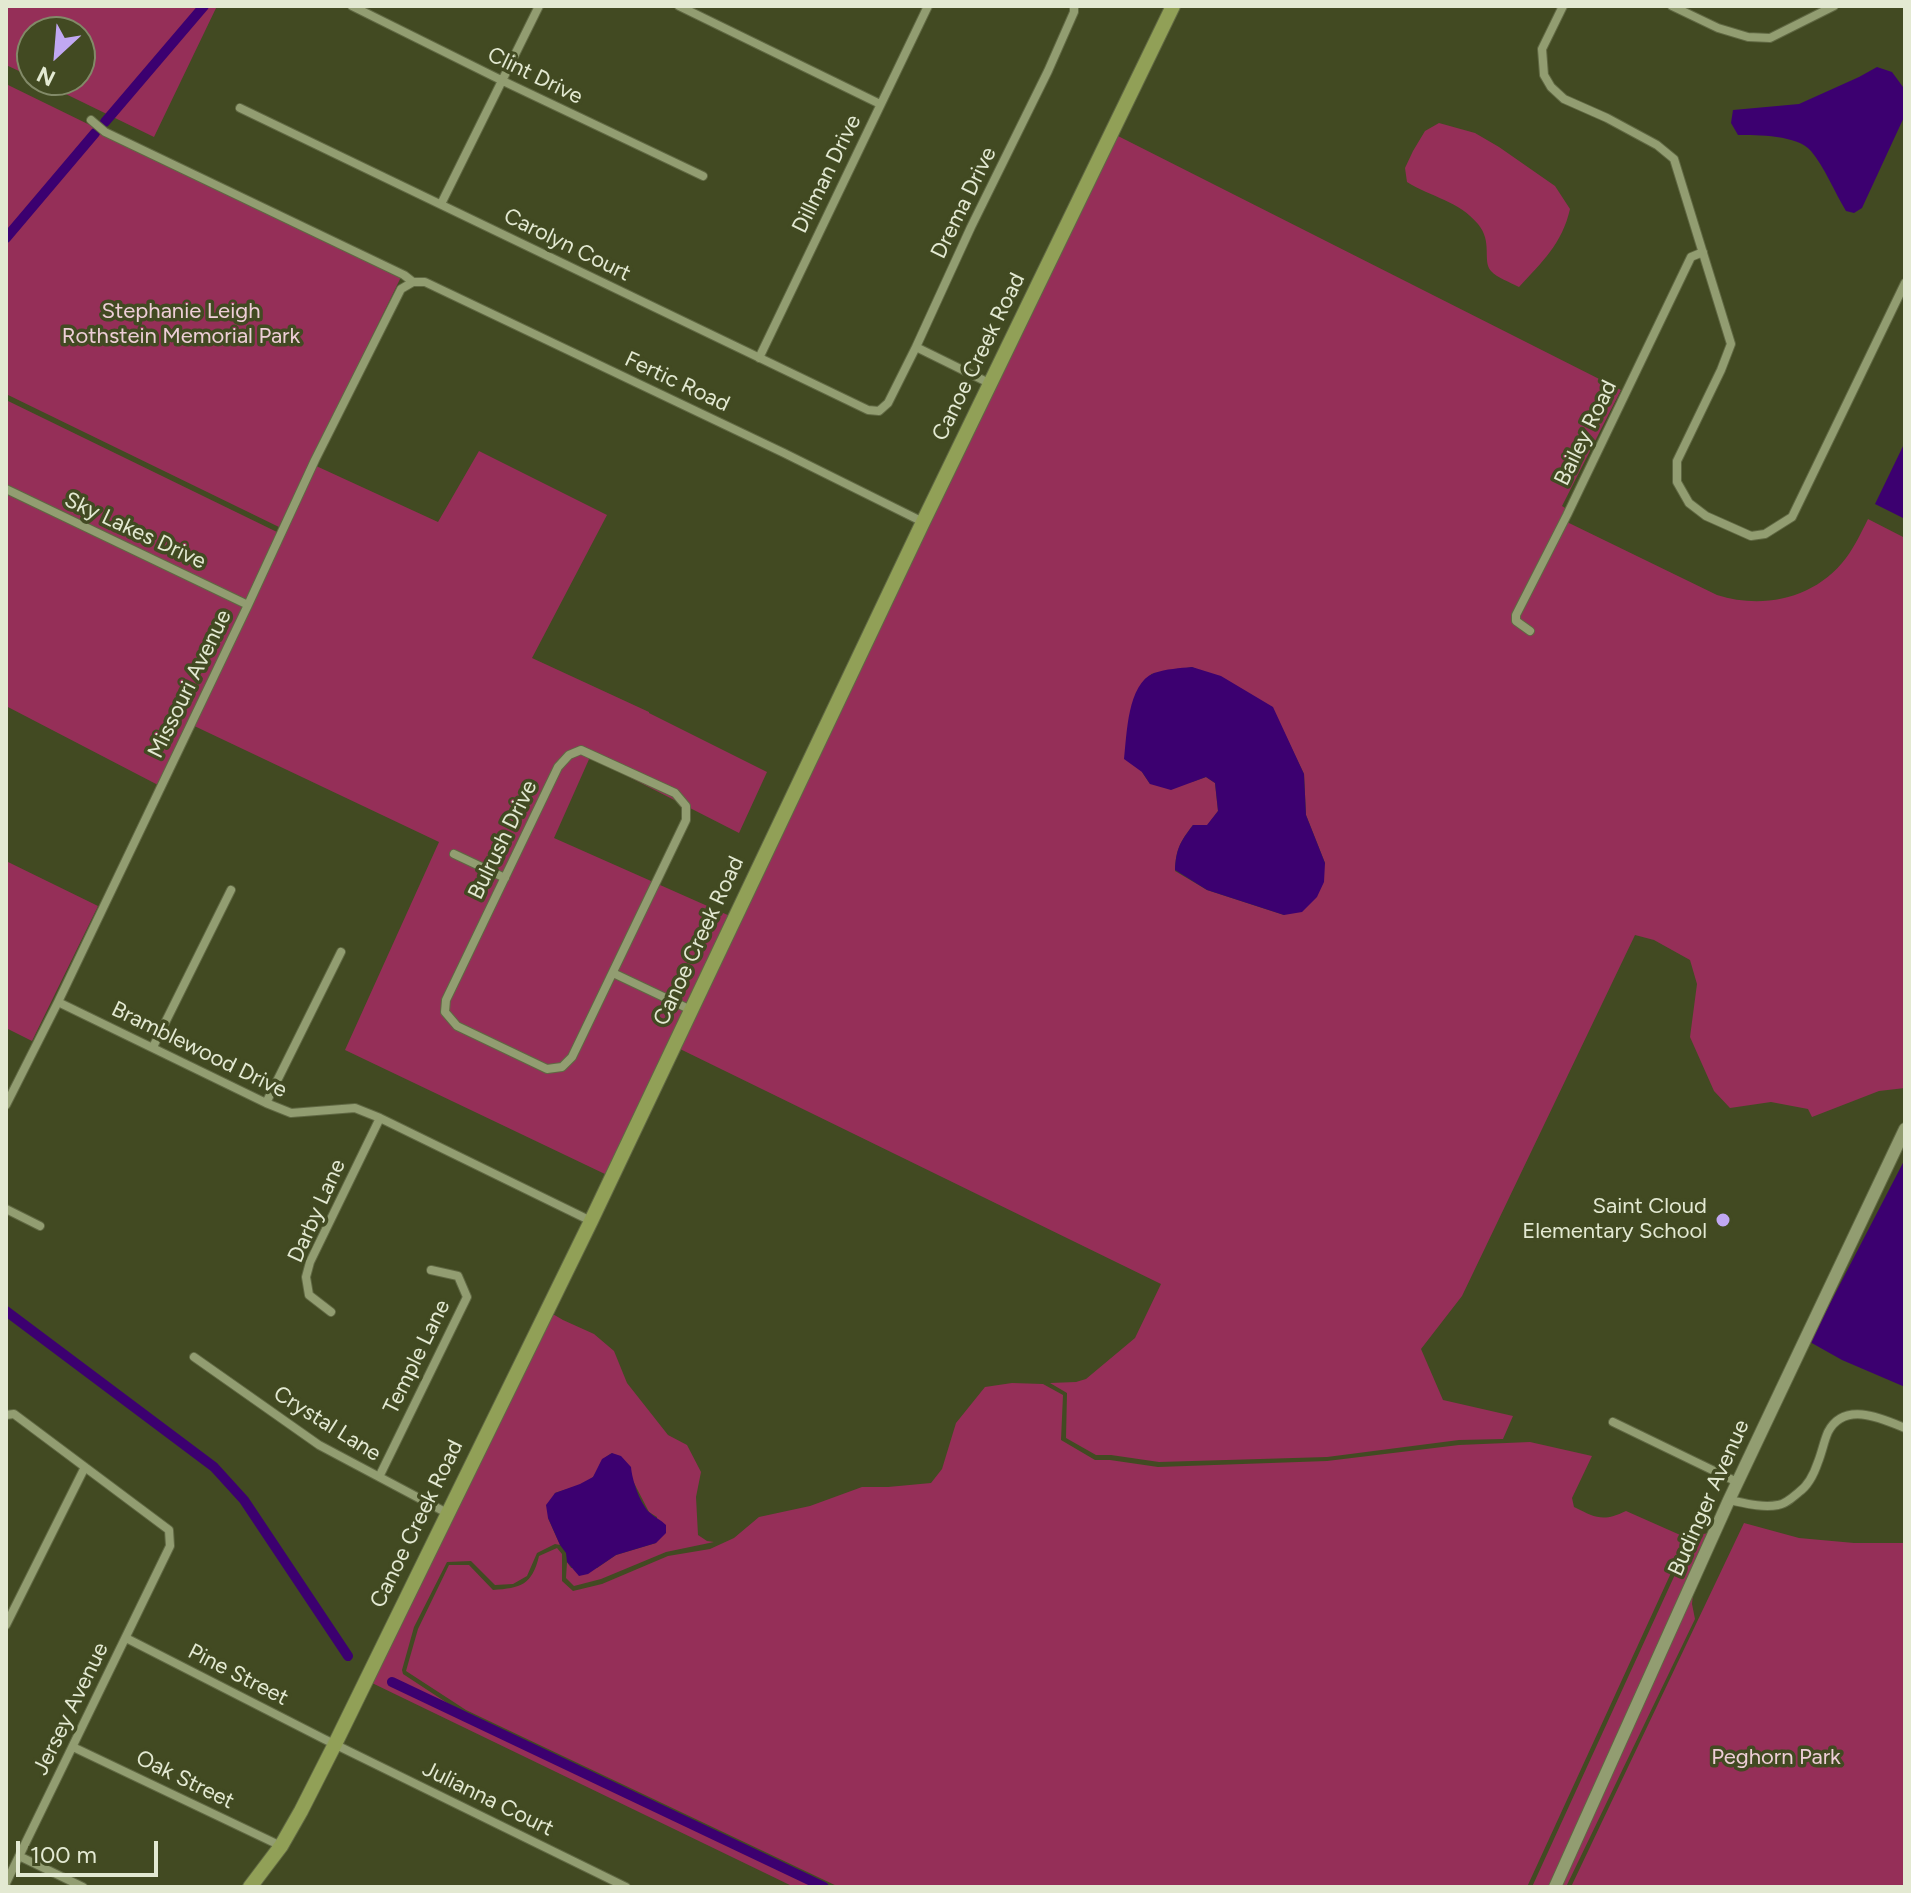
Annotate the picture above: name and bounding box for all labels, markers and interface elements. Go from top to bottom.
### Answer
north arrow [16,16,96,96]
street label: Clint Drive [483,42,587,110]
text: N [33,60,60,92]
street label: Dillman Drive [787,110,867,238]
street label: Drema Drive [926,143,1002,263]
street label: Carolyn Court [499,203,635,287]
street label: Canoe Creek Road [927,269,1031,445]
park label: Stephanie Leigh Rothstein Memorial Park [62,299,300,350]
street label: Fertic Road [620,346,734,418]
street label: Bailey Road [1549,376,1623,490]
street label: Sky Lakes Drive [60,487,210,575]
street label: Missouri Avenue [143,606,237,762]
street label: Bulrush Drive [463,776,543,904]
street label: Canoe Creek Road [648,852,750,1030]
street label: Bramblewood Drive [107,996,291,1104]
street label: Darby Lane [283,1155,351,1267]
place label: Saint Cloud Elementary School [1522,1194,1707,1246]
marker: Saint Cloud Elementary School [1714,1211,1732,1229]
street label: Temple Lane [378,1296,456,1418]
street label: Crystal Lane [268,1381,386,1467]
street label: Budinger Avenue [1663,1416,1755,1580]
street label: Canoe Creek Road [365,1436,469,1612]
street label: Jersey Avenue [28,1638,114,1780]
street label: Pine Street [183,1638,293,1712]
street label: Oak Street [132,1745,238,1815]
park label: Peghorn Park [1711,1745,1841,1771]
street label: Julianna Court [418,1756,558,1842]
scale bar [20,1825,162,1875]
text: 100 m [30,1840,97,1869]

